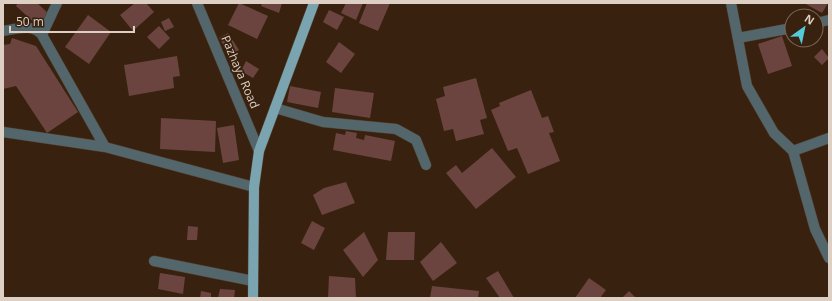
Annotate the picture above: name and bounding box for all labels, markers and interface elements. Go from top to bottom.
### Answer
scale bar [10,8,134,34]
north arrow [784,8,824,48]
text: N [802,10,818,28]
text: 50 m [16,13,44,30]
street label: Pazhaya Road [217,33,264,111]

